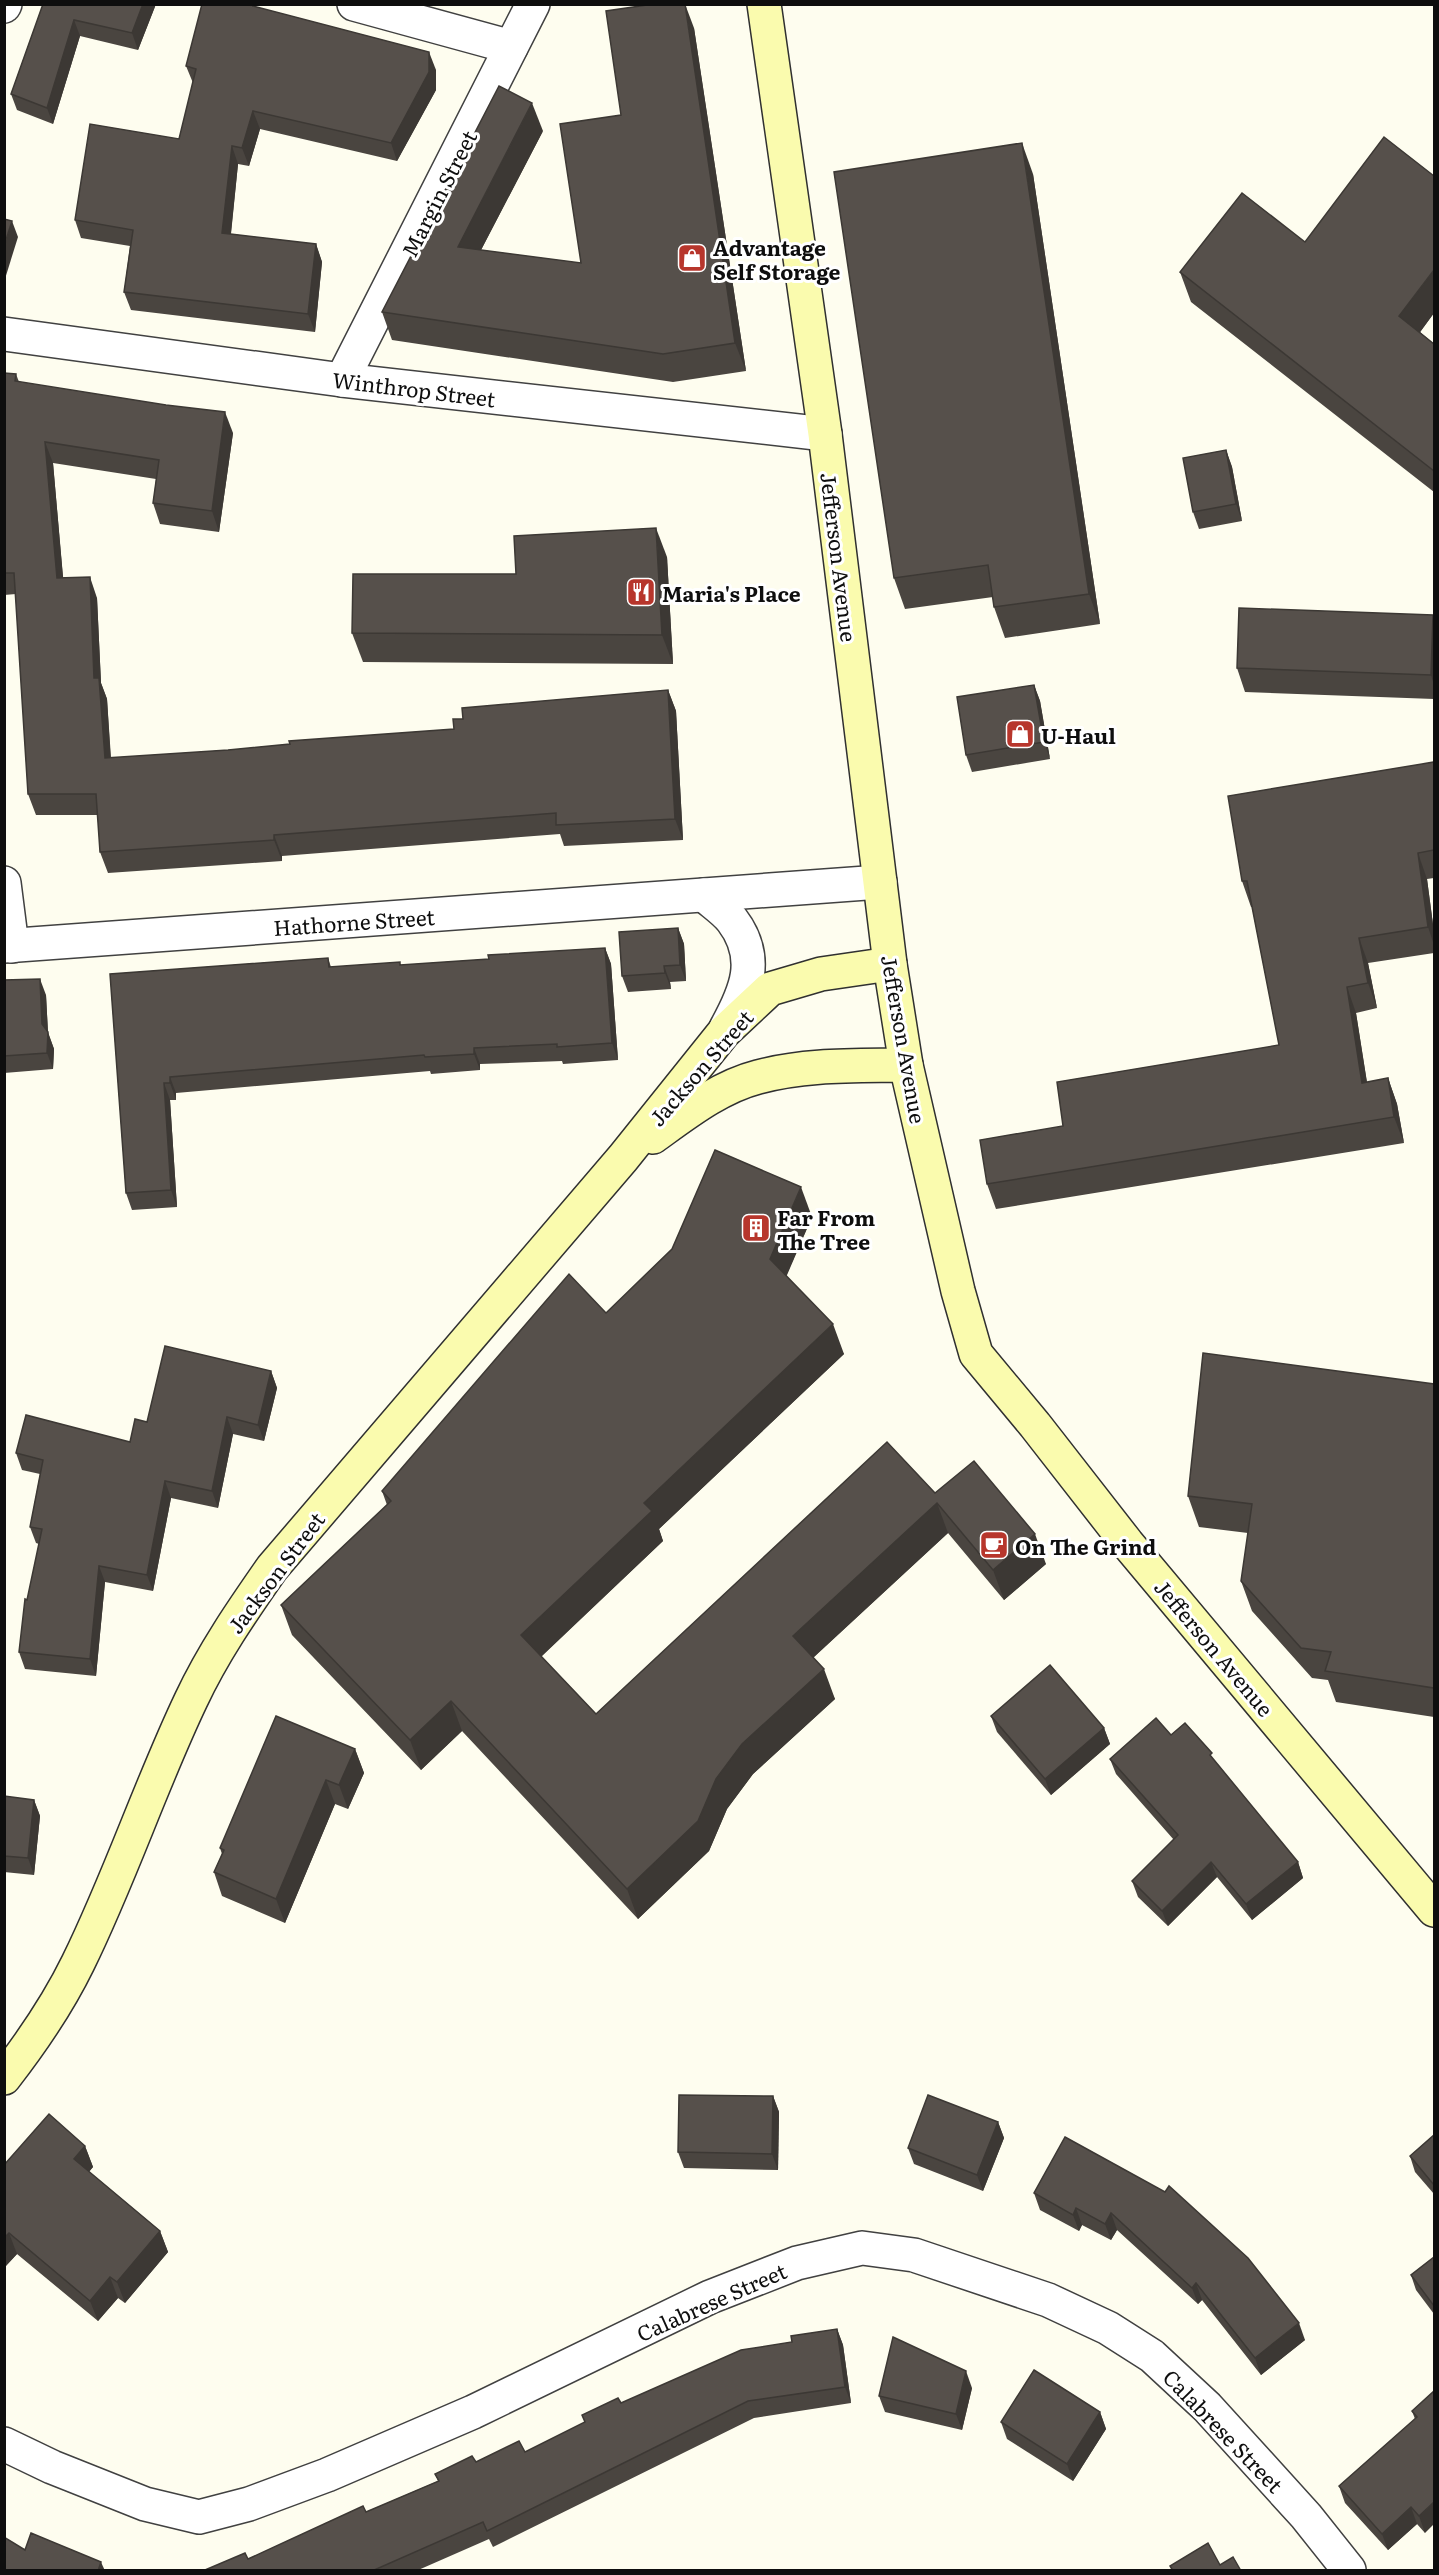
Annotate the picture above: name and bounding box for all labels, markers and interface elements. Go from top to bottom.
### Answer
street label: Margin Street [393,124,483,262]
place label: Advantage Self Storage [713,231,841,286]
shop icon: Advantage Self Storage [676,242,708,274]
street label: Winthrop Street [331,363,498,413]
street label: Jefferson Avenue [814,470,866,644]
restaurant icon: Maria's Place [625,576,657,608]
place label: Maria's Place [662,577,801,608]
shop icon: U-Haul [1004,718,1036,750]
place label: U-Haul [1041,719,1116,750]
street label: Hathorne Street [272,900,436,942]
street label: Jefferson Avenue [875,952,935,1126]
street label: Jackson Street [641,1002,760,1132]
place label: Far From The Tree [777,1201,875,1256]
building icon: Far From The Tree [740,1212,772,1244]
street label: Jackson Street [219,1504,331,1639]
cafe icon: On The Grind [978,1529,1010,1561]
place label: On The Grind [1015,1530,1157,1561]
street label: Jefferson Avenue [1148,1572,1282,1722]
street label: Calabrese Street [631,2254,791,2348]
street label: Calabrese Street [1157,2361,1291,2499]

